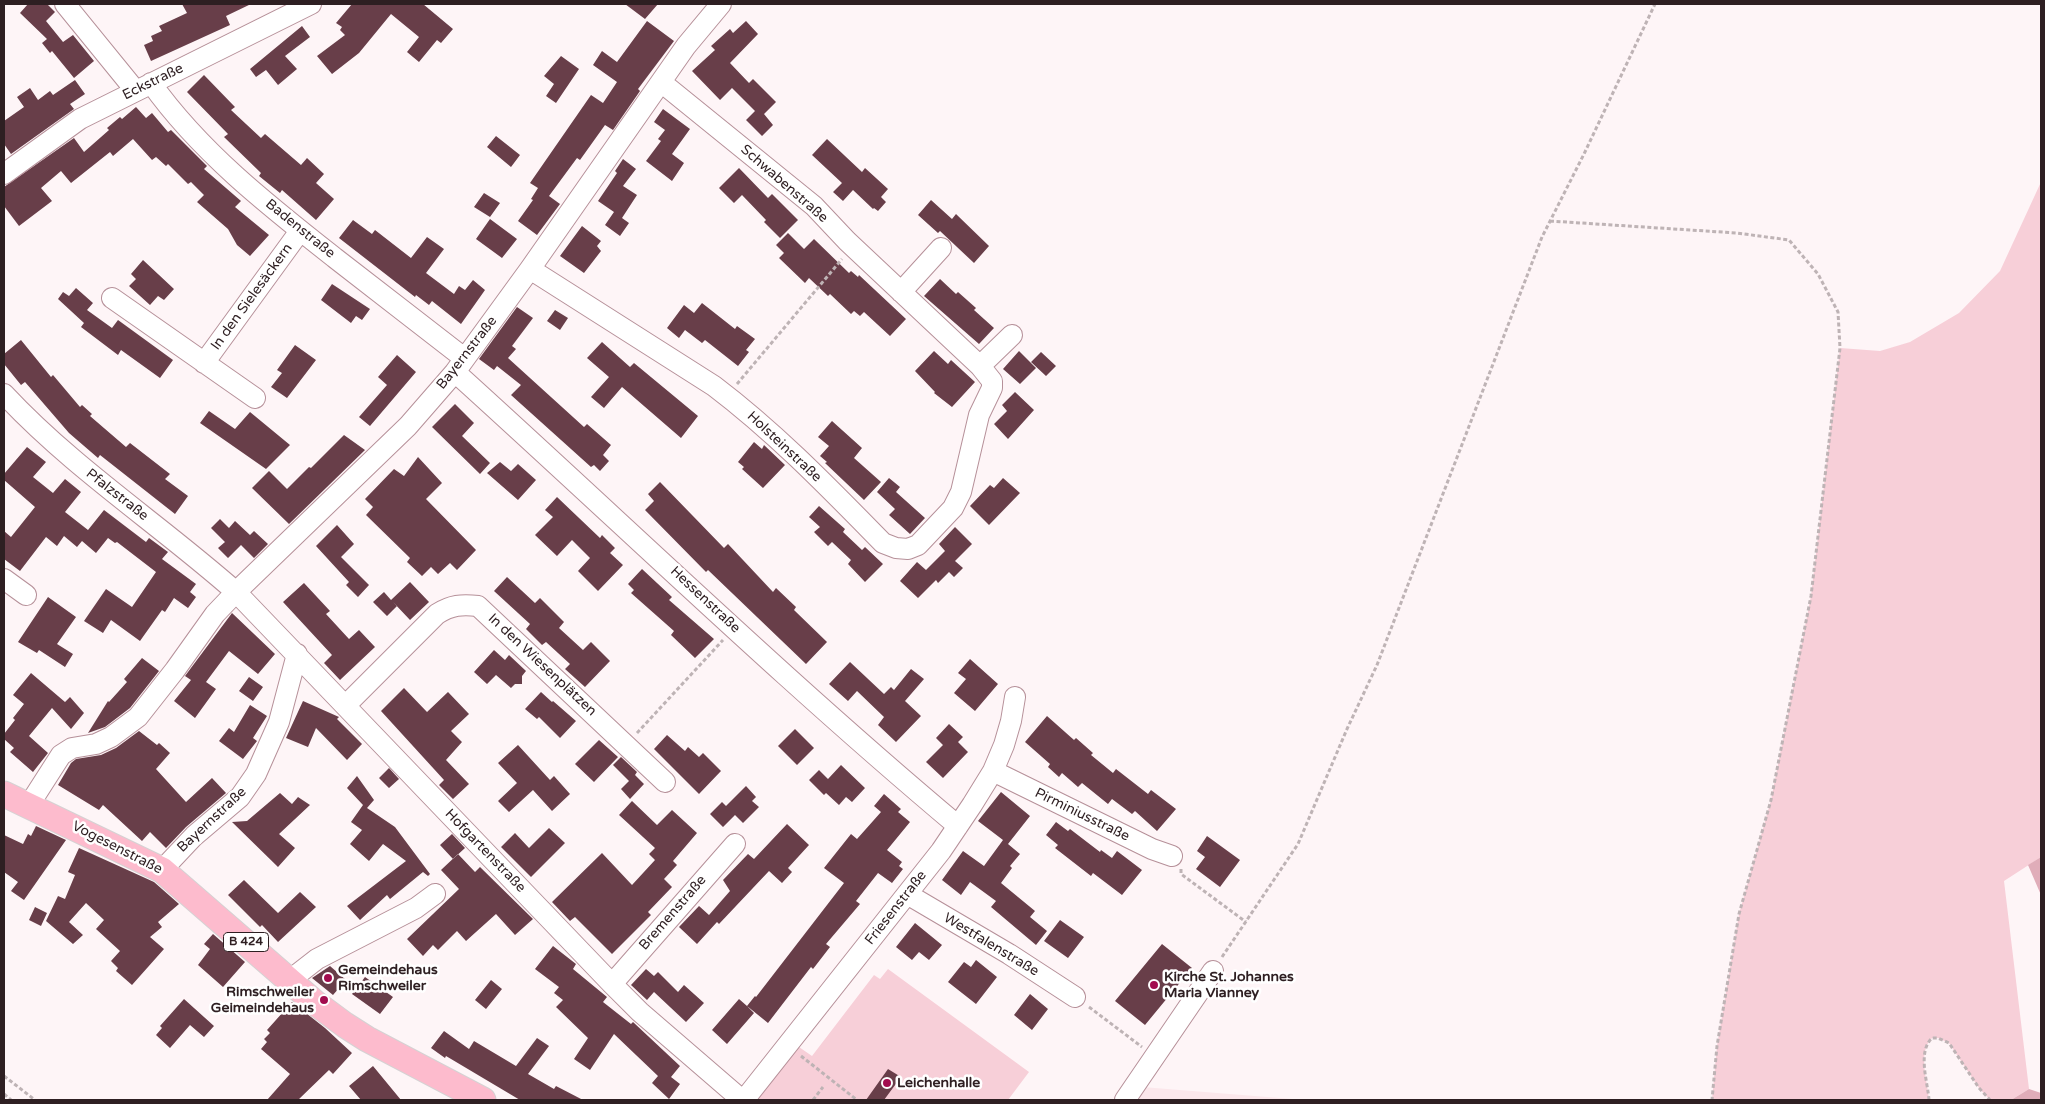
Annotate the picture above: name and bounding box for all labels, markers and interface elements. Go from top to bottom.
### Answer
street label: Eckstraße [120,60,186,104]
street label: Schwabenstraße [737,141,831,227]
street label: Badenstraße [262,196,338,262]
street label: In den Sielesäckern [208,240,296,354]
street label: Bayernstraße [433,313,501,393]
street label: Holsteinstraße [743,408,825,486]
street label: Pfalzstraße [82,465,152,525]
street label: Hessenstraße [666,563,744,637]
street label: In den Wiesenplätzen [484,610,600,720]
street label: Bayernstraße [174,784,250,856]
street label: Pirminiusstraße [1032,785,1132,845]
street label: Hofgartenstraße [441,806,529,896]
street label: Vogesenstraße [69,818,165,878]
street label: Friesenstraße [862,867,930,949]
street label: Bremenstraße [636,872,710,954]
street label: Westfalenstraße [940,910,1042,980]
road number: B 424 [224,932,268,952]
place label: Gemeindehaus Rimschweiler [338,962,438,994]
place label: Kirche St. Johannes Maria Vianney [1164,969,1294,1002]
marker: Gemeindehaus Rimschweiler [322,972,334,984]
marker: Kirche St. Johannes Maria Vianney [1148,979,1160,991]
place label: Rimschweiler Geimeindehaus [211,984,314,1016]
marker: Rimschweiler Geimeindehaus [318,994,330,1006]
place label: Leichenhalle [897,1075,980,1091]
marker: Leichenhalle [881,1077,893,1089]

